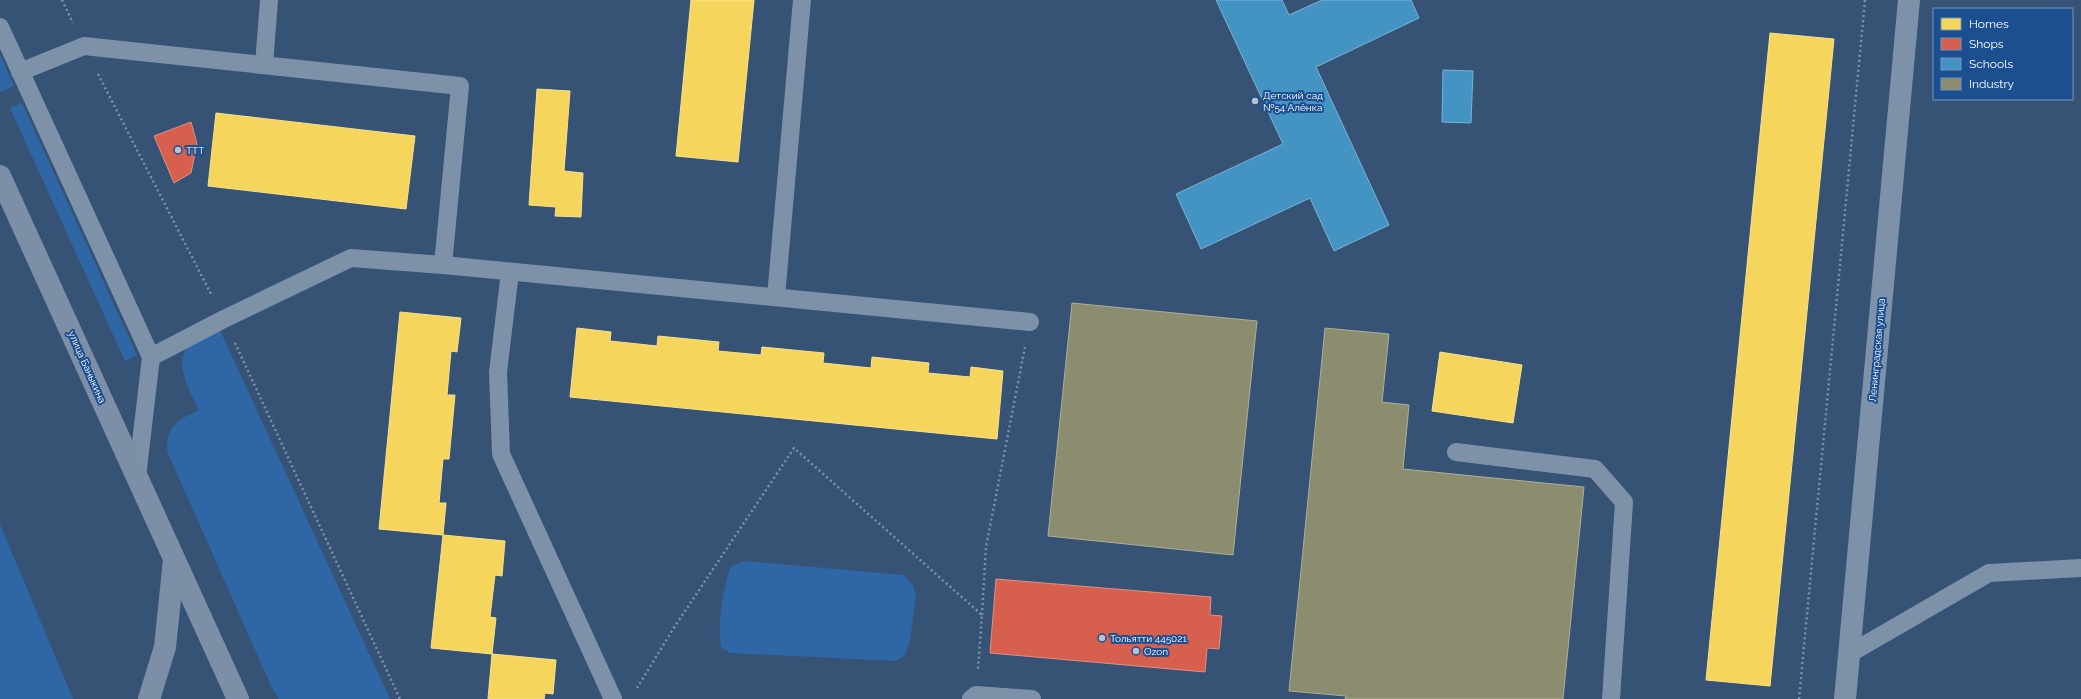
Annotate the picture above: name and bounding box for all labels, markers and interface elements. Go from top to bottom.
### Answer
legend [1933,8,2073,100]
text: Homes [1969,17,2009,31]
text: Shops [1969,37,2004,51]
text: Schools [1969,57,2013,71]
text: Industry [1969,77,2015,91]
place label: Детский сад №54 Алёнка [1263,90,1323,113]
marker: Детский сад №54 Алёнка [1250,96,1260,106]
marker: ТТТ [173,145,183,155]
place label: ТТТ [186,145,204,156]
street label: Ленинградская улица [1867,298,1887,402]
street label: улица Баныкина [66,329,108,405]
marker: Тольятти 445021 [1097,633,1107,643]
place label: Тольятти 445021 [1110,633,1187,644]
marker: Ozon [1131,646,1141,656]
place label: Ozon [1144,646,1168,657]

